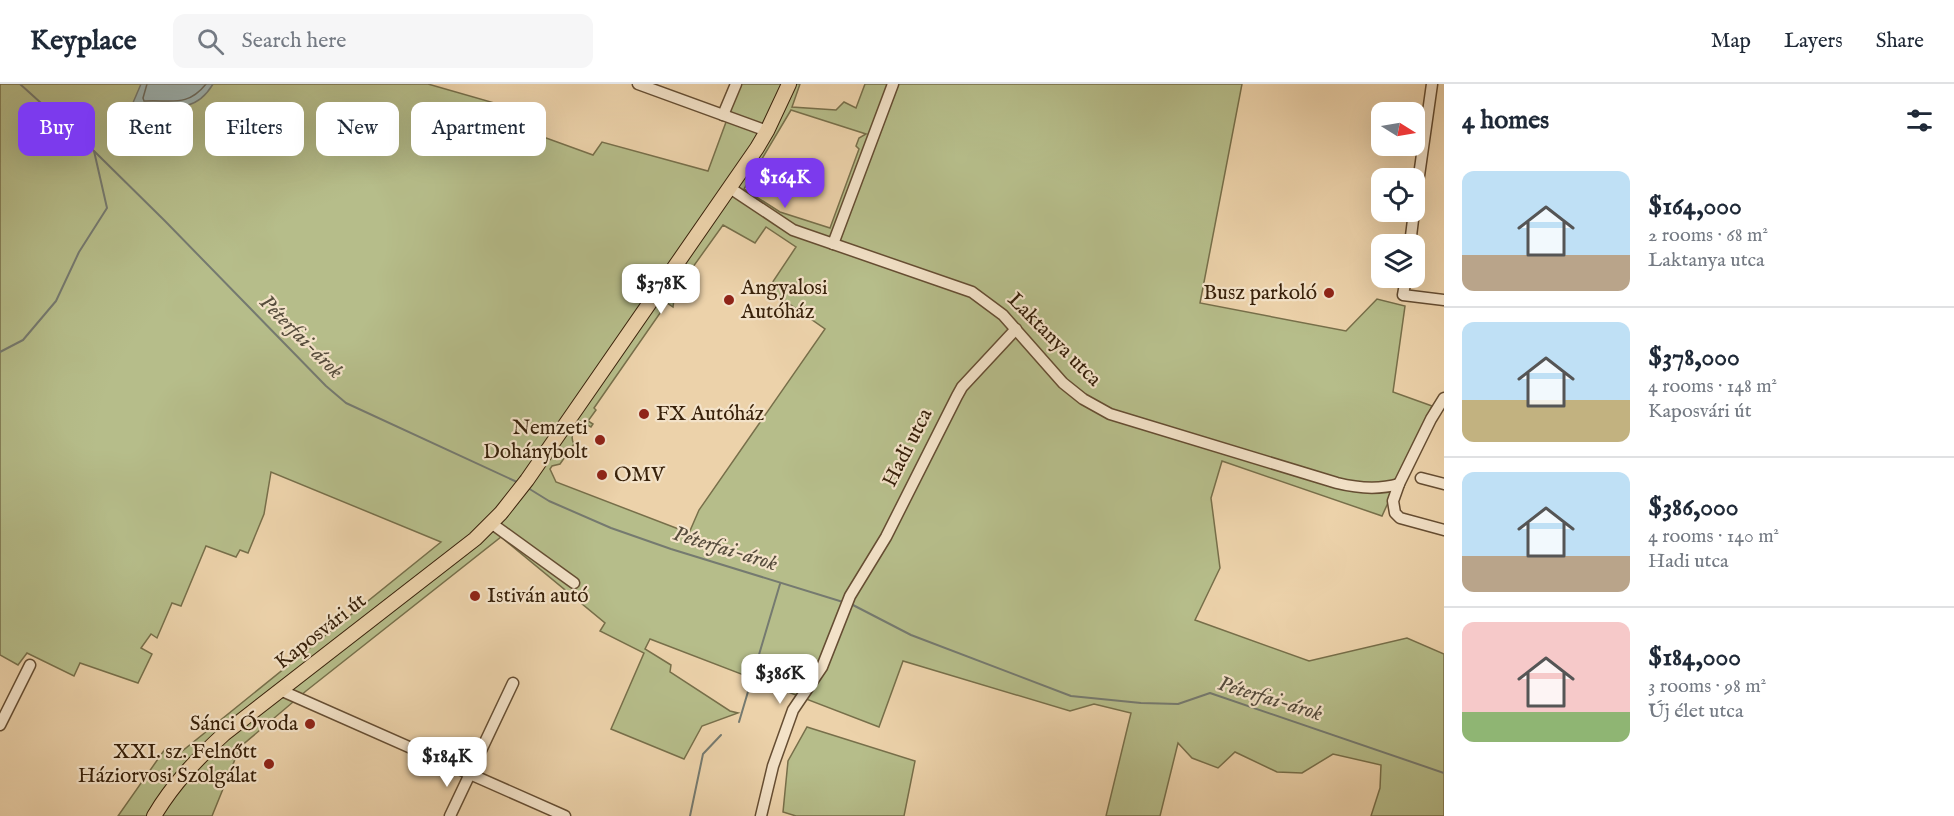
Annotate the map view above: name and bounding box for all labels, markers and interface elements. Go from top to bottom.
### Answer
search box [173,14,593,68]
text: Keyplace [30,24,137,59]
icon: search [194,25,227,58]
text: Search here [242,27,346,55]
text: Map [1711,28,1751,55]
text: Layers [1784,28,1843,55]
text: Share [1876,28,1924,55]
chip: Buy [18,102,95,156]
chip: Rent [107,102,193,156]
chip: Filters [205,102,304,156]
chip: New [316,102,399,156]
chip: Apartment [411,102,546,156]
north arrow [1371,102,1425,156]
map controls [1371,102,1425,288]
text: 4 homes [1462,104,1549,137]
icon: filters [1903,104,1936,137]
pin: $164K [743,158,827,209]
text: $164K [759,165,811,190]
button: locate [1371,168,1425,222]
text: $164,000 [1648,190,1742,223]
icon: home [1510,195,1582,267]
text: 2 rooms · 68 m² [1648,223,1768,248]
button: layers [1371,234,1425,288]
text: Laktanya utca [1648,248,1765,273]
pin: $378K [619,264,703,315]
text: $378K [636,271,686,296]
place label: Angyalosi Autóház [740,275,828,326]
place label: Busz parkoló [1203,280,1317,307]
marker: Busz parkoló [1322,286,1336,300]
street label: Laktanya utca [1001,287,1108,394]
water label: Péterfai-árok [253,289,349,385]
marker: Angyalosi Autóház [722,293,736,307]
text: $378,000 [1648,341,1740,374]
icon: home [1510,346,1582,418]
text: 4 rooms · 148 m² [1648,374,1777,399]
text: Kaposvári út [1648,399,1752,424]
place label: FX Autóház [656,401,765,428]
street label: Hadi utca [877,403,940,492]
marker: FX Autóház [637,407,651,421]
place label: Nemzeti Dohánybolt [483,415,588,466]
marker: Nemzeti Dohánybolt [593,433,607,447]
place label: OMV [614,462,666,489]
marker: OMV [595,468,609,482]
text: $386,000 [1648,491,1739,524]
icon: home [1510,496,1582,568]
water label: Péterfai-árok [669,520,781,578]
text: 4 rooms · 140 m² [1648,524,1779,549]
text: Hadi utca [1648,549,1729,574]
place label: Istiván autó [487,583,589,610]
street label: Kaposvári út [270,588,372,676]
marker: Istiván autó [468,589,482,603]
text: $184,000 [1648,641,1741,674]
icon: home [1510,646,1582,718]
pin: $386K [738,654,822,705]
text: $386K [755,661,805,686]
water label: Péterfai-árok [1214,670,1326,728]
text: 3 rooms · 98 m² [1648,674,1766,699]
text: Új élet utca [1648,699,1744,724]
place label: Sánci Óvoda [190,710,299,738]
marker: Sánci Óvoda [303,717,317,731]
pin: $184K [405,737,489,788]
place label: XXI. sz. Felnőtt Háziorvosi Szolgálat [78,739,257,790]
text: $184K [422,744,472,769]
marker: XXI. sz. Felnőtt Háziorvosi Szolgálat [262,757,276,771]

